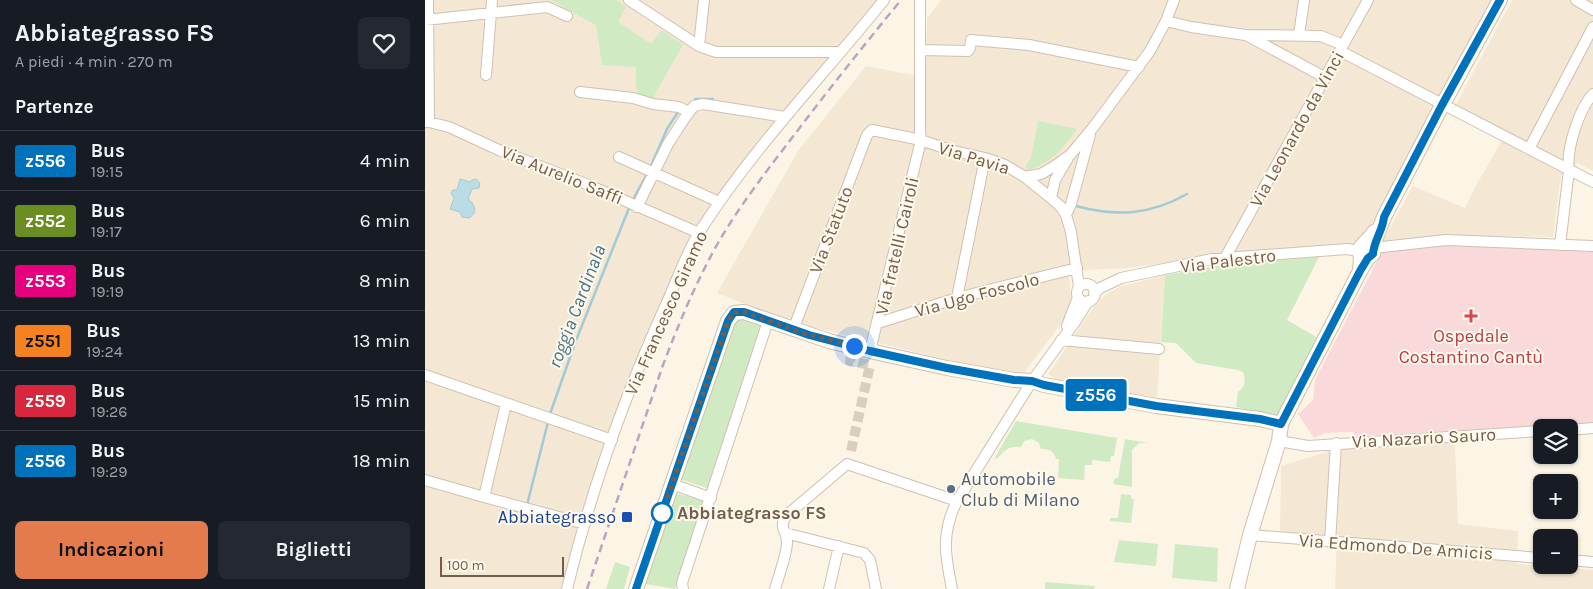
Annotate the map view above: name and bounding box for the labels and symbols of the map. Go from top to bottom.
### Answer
street label: Via Leonardo da Vinci [1245,47,1349,211]
street label: Via Pavia [935,137,1013,179]
street label: Via Aurelio Saffi [498,141,626,209]
street label: Via fratelli Cairoli [870,175,924,317]
street label: Via Statuto [804,183,858,277]
street label: Via Francesco Giramo [620,227,712,399]
water label: roggia Cardinala [543,242,611,371]
street label: Via Palestro [1179,244,1277,278]
street label: Via Ugo Foscolo [912,268,1042,322]
marker: Ospedale Costantino Cantù [1464,309,1478,323]
place label: Ospedale Costantino Cantù [1399,325,1543,368]
your location [842,334,867,359]
line badge: z556 [1061,379,1131,411]
street label: Via Nazario Sauro [1351,423,1497,453]
place label: Automobile Club di Milano [961,468,1079,511]
marker: Automobile Club di Milano [945,483,957,495]
marker: Abbiategrasso FS [651,502,673,524]
place label: Abbiategrasso FS [677,502,827,524]
place label: Abbiategrasso [498,506,616,528]
marker: Abbiategrasso [620,510,634,524]
street label: Via Edmondo De Amicis [1298,529,1494,565]
scale bar [440,554,564,577]

